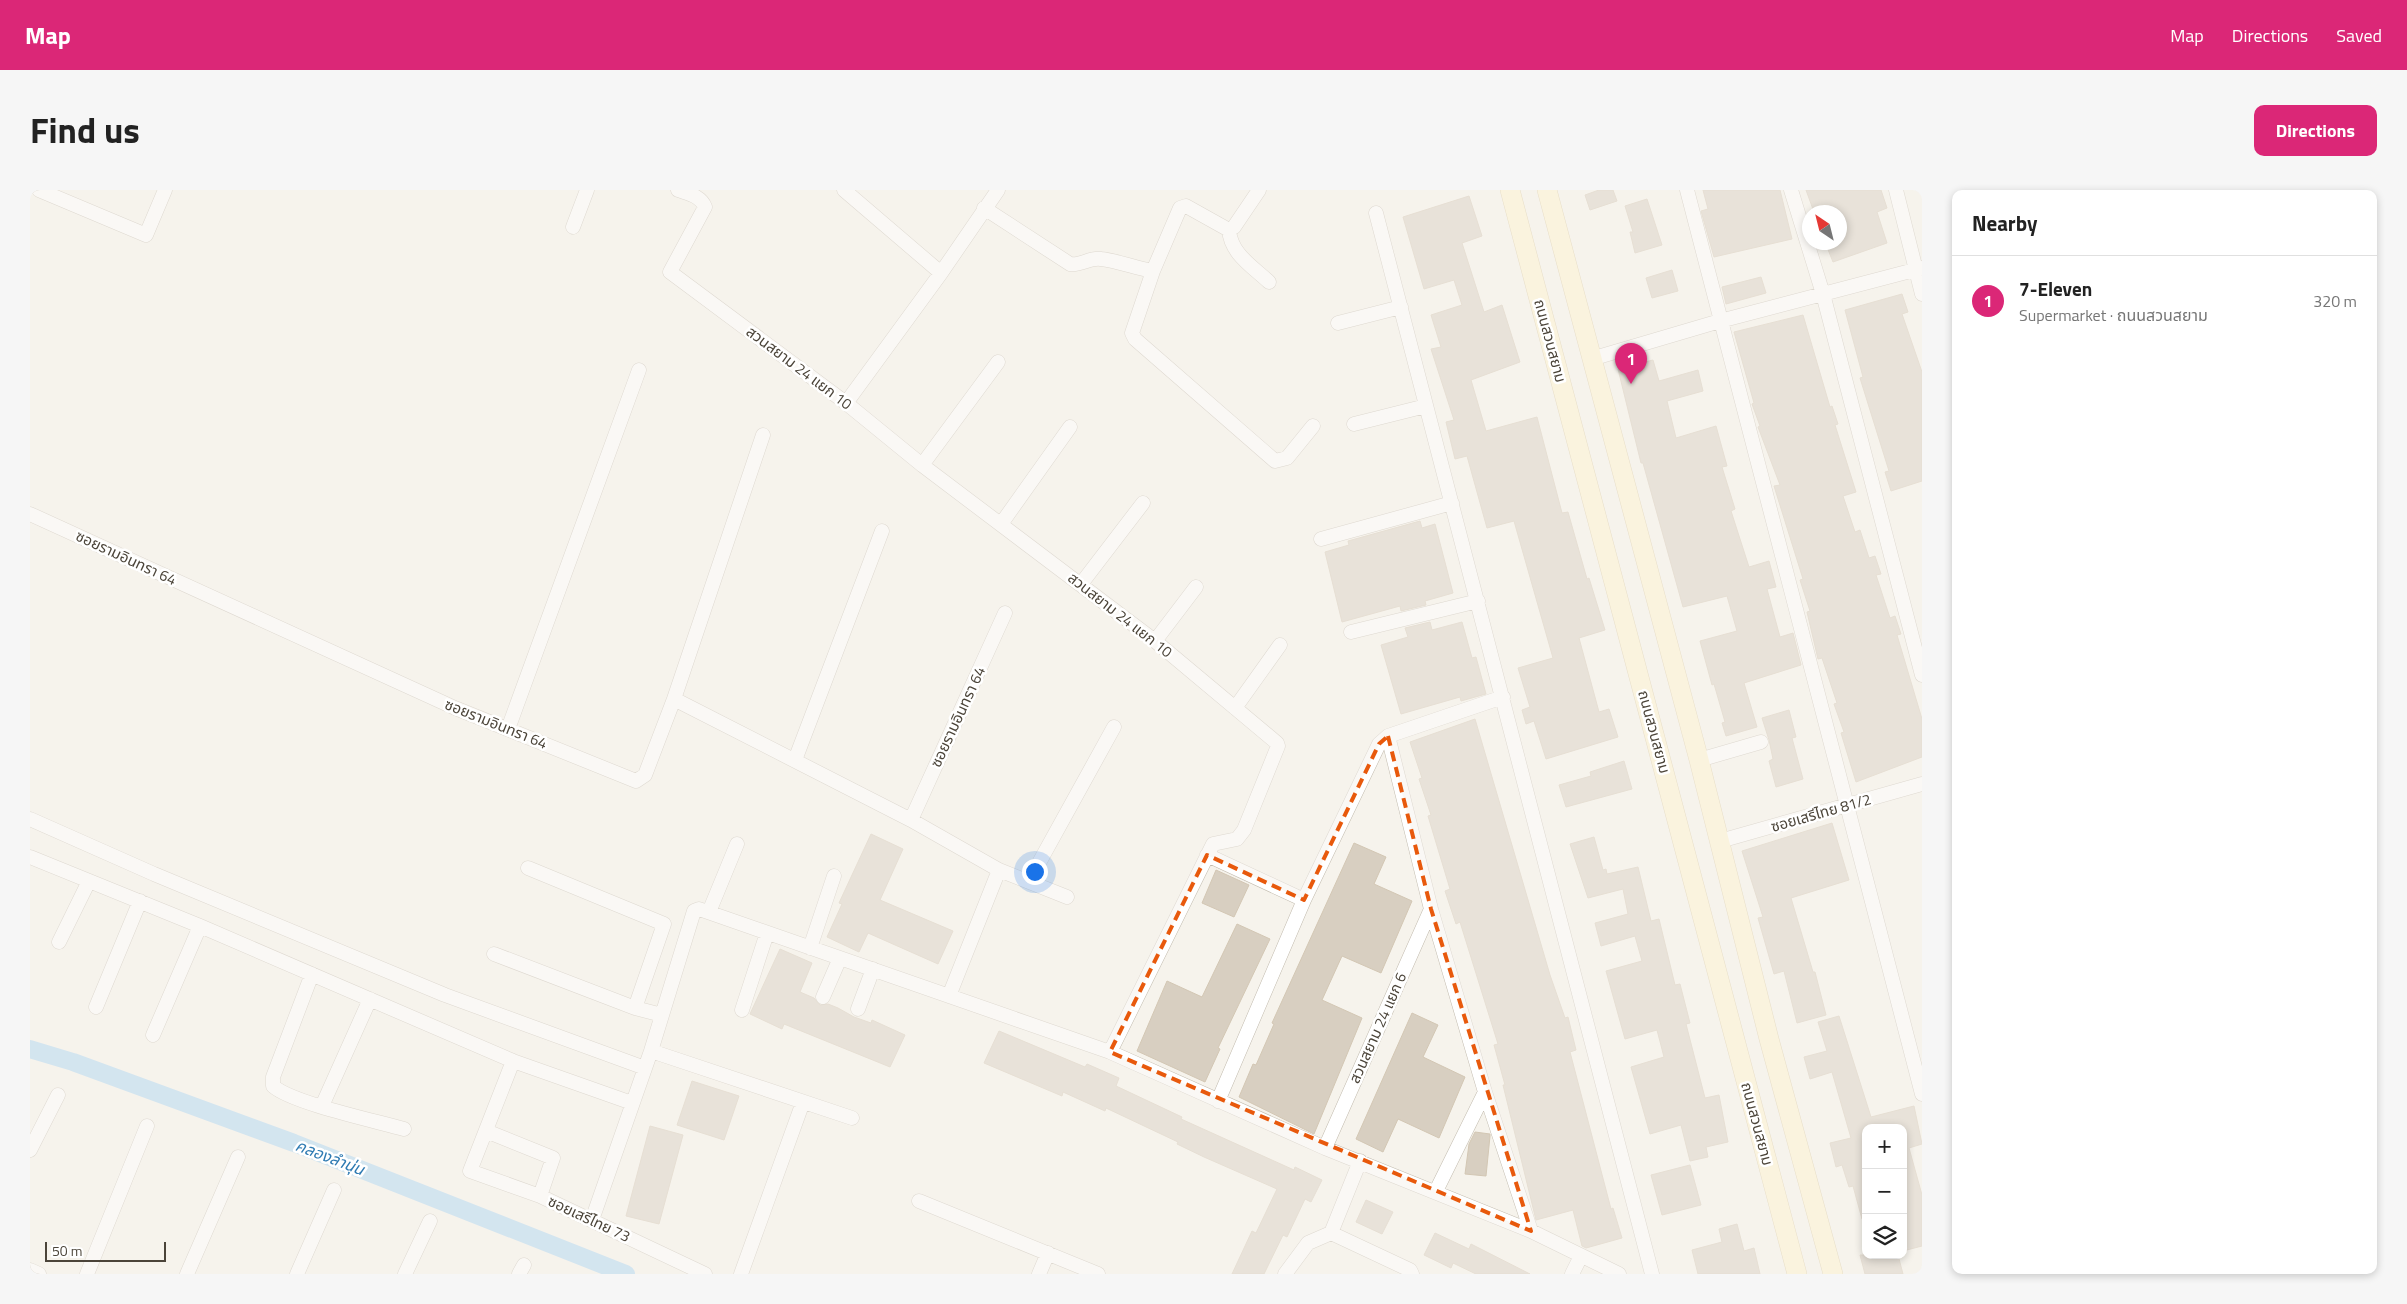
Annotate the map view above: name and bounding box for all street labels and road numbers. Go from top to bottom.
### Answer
street label: ถนนสวนสยาม [1528,297,1573,385]
street label: สวนสยาม 24 แยก 10 [741,320,857,415]
street label: ซอยรามอินทรา 64 [72,524,180,591]
street label: สวนสยาม 24 แยก 10 [1063,566,1178,663]
street label: ซอยรามอินทรา 64 [924,663,991,771]
street label: ถนนสวนสยาม [1632,688,1677,776]
street label: ซอยรามอินทรา 64 [441,692,551,755]
street label: ซอยเสรีไทย 81/2 [1768,787,1874,838]
street label: สวนสยาม 24 แยก 6 [1343,969,1412,1087]
street label: ถนนสวนสยาม [1735,1080,1780,1168]
street label: ซอยเสรีไทย 73 [544,1189,634,1248]

